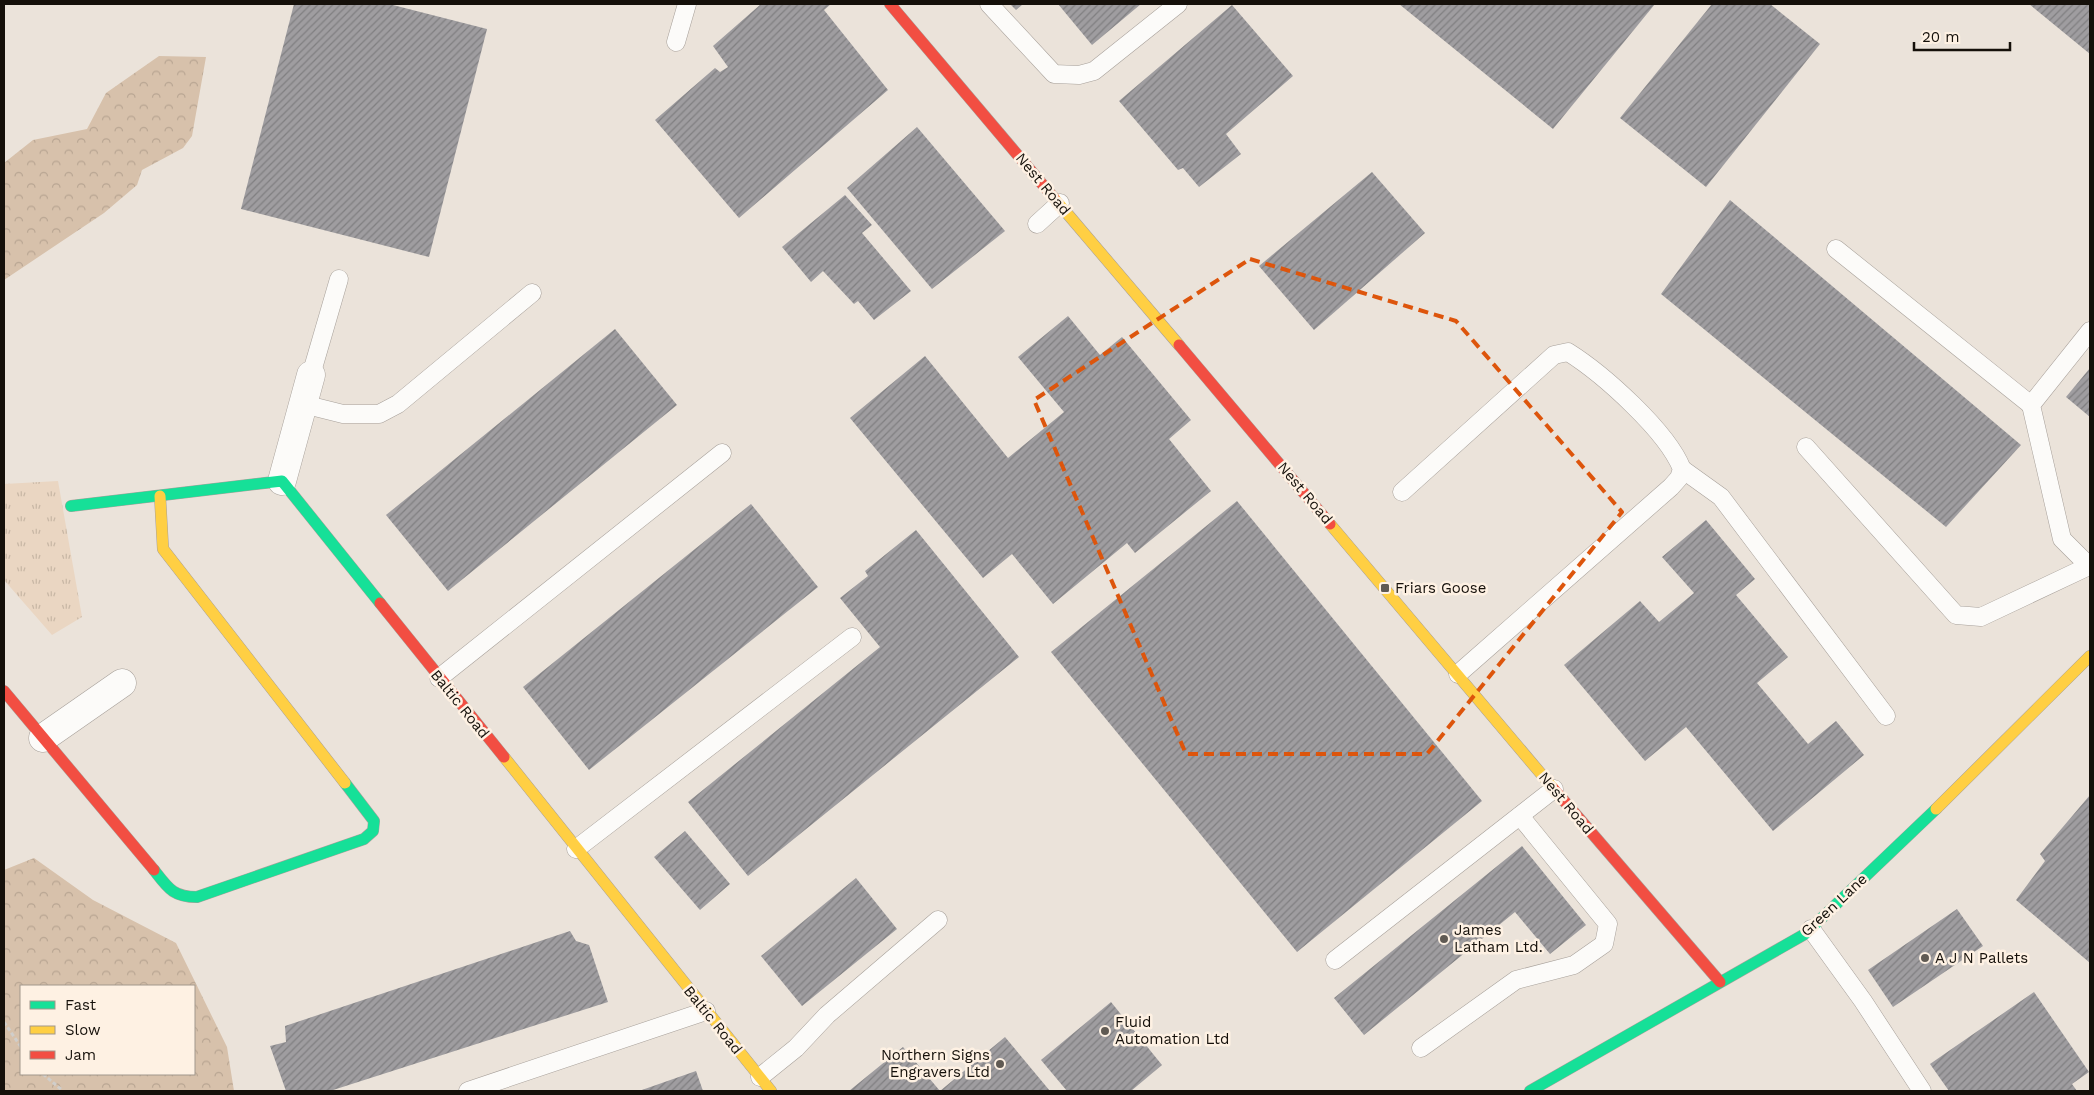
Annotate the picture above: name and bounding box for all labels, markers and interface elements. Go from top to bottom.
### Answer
scale bar [1914,20,2010,52]
text: 20 m [1922,28,1960,46]
street label: Nest Road [1012,149,1074,219]
street label: Nest Road [1274,458,1336,528]
place label: Friars Goose [1395,579,1486,597]
marker: Friars Goose [1379,582,1391,594]
street label: Baltic Road [427,666,493,742]
street label: Nest Road [1535,768,1597,838]
street label: Green Lane [1797,870,1871,940]
place label: James Latham Ltd. [1454,921,1543,956]
marker: James Latham Ltd. [1438,933,1450,945]
place label: A J N Pallets [1935,949,2028,967]
marker: A J N Pallets [1919,952,1931,964]
street label: Baltic Road [680,982,746,1058]
legend [20,985,195,1075]
text: Fast [65,996,97,1014]
place label: Fluid Automation Ltd [1115,1013,1229,1048]
text: Slow [65,1021,101,1039]
marker: Fluid Automation Ltd [1099,1025,1111,1037]
text: Jam [65,1046,96,1064]
place label: Northern Signs Engravers Ltd [881,1046,990,1081]
marker: Northern Signs Engravers Ltd [994,1058,1006,1070]

